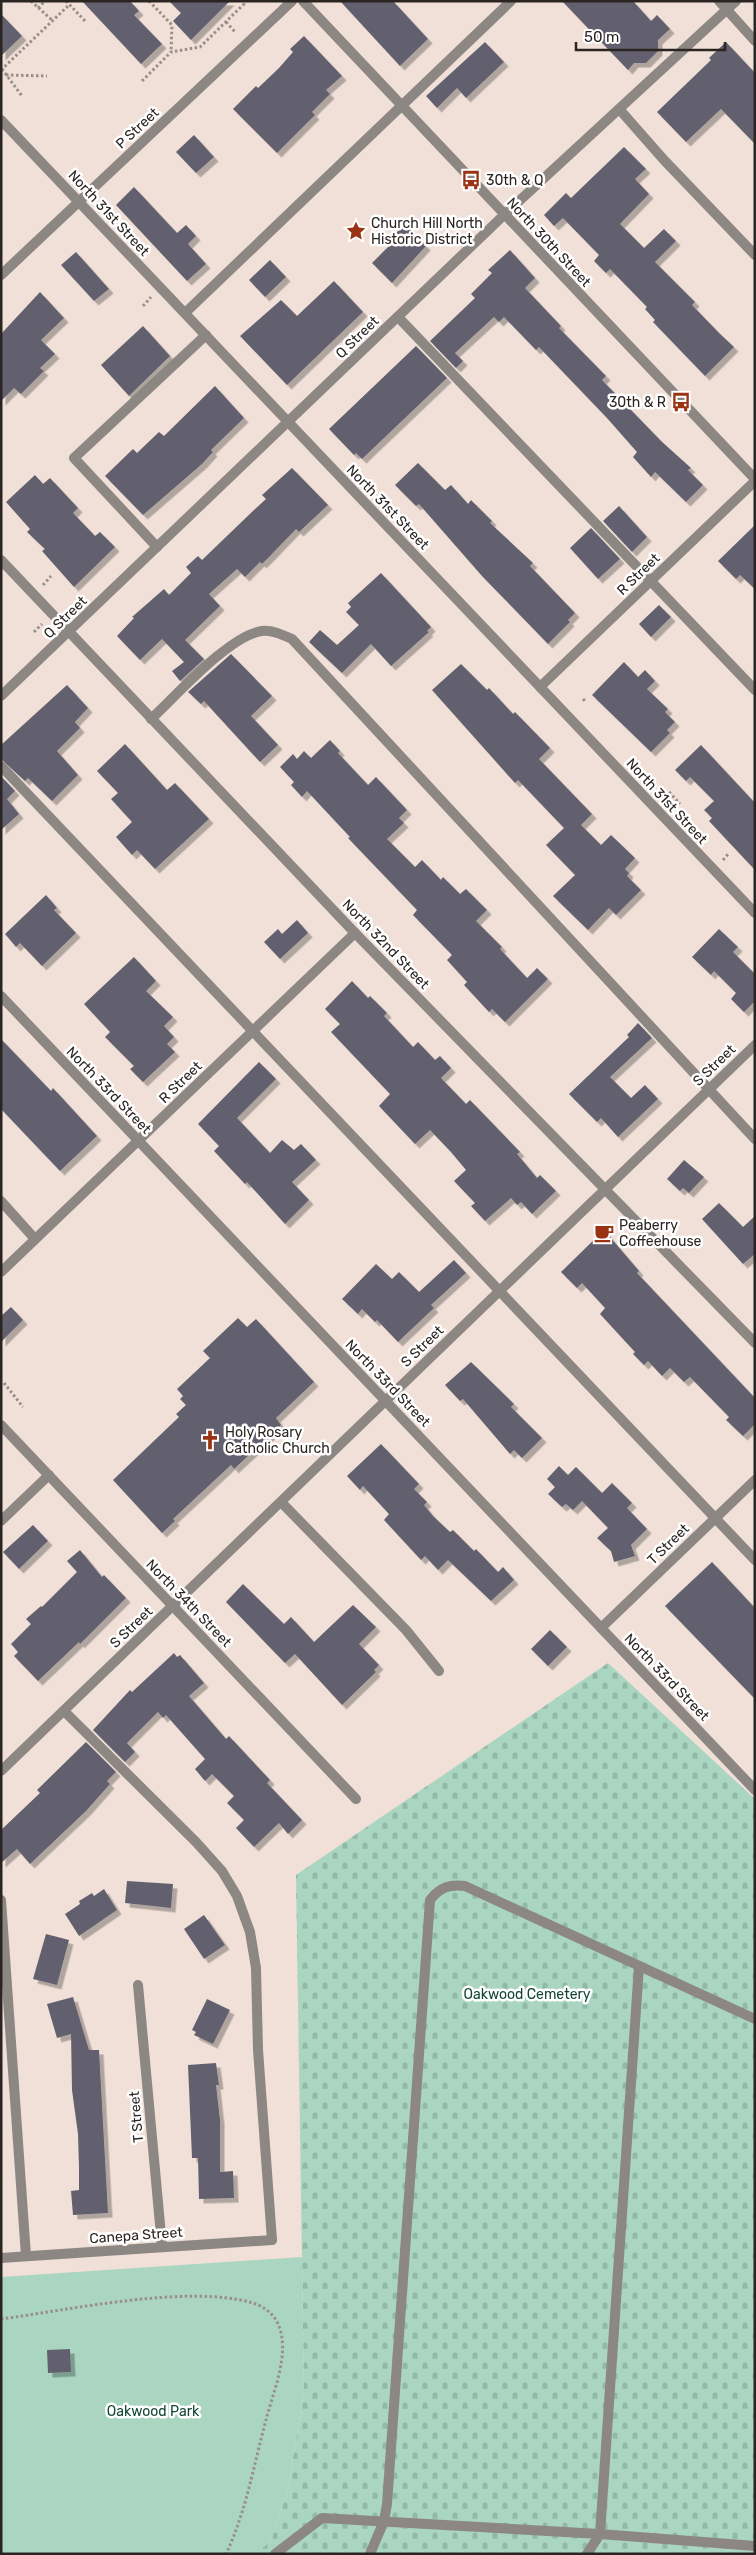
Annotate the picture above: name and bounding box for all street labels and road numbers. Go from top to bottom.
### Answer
street label: P Street [112,104,163,153]
street label: North 31st Street [65,167,153,260]
street label: North 30th Street [503,194,595,291]
street label: Q Street [332,312,383,362]
street label: North 31st Street [343,461,433,554]
street label: R Street [613,549,664,599]
street label: Q Street [40,592,91,642]
street label: North 31st Street [623,755,711,848]
street label: North 32nd Street [339,896,433,993]
street label: S Street [690,1041,740,1090]
street label: North 33rd Street [63,1043,155,1138]
street label: R Street [155,1057,206,1107]
street label: S Street [398,1322,448,1371]
street label: North 33rd Street [342,1336,434,1431]
street label: T Street [644,1520,693,1568]
street label: North 34th Street [142,1556,235,1651]
street label: S Street [107,1603,157,1652]
street label: North 33rd Street [621,1630,713,1725]
street label: T Street [126,2090,147,2143]
street label: Canepa Street [89,2224,184,2247]

